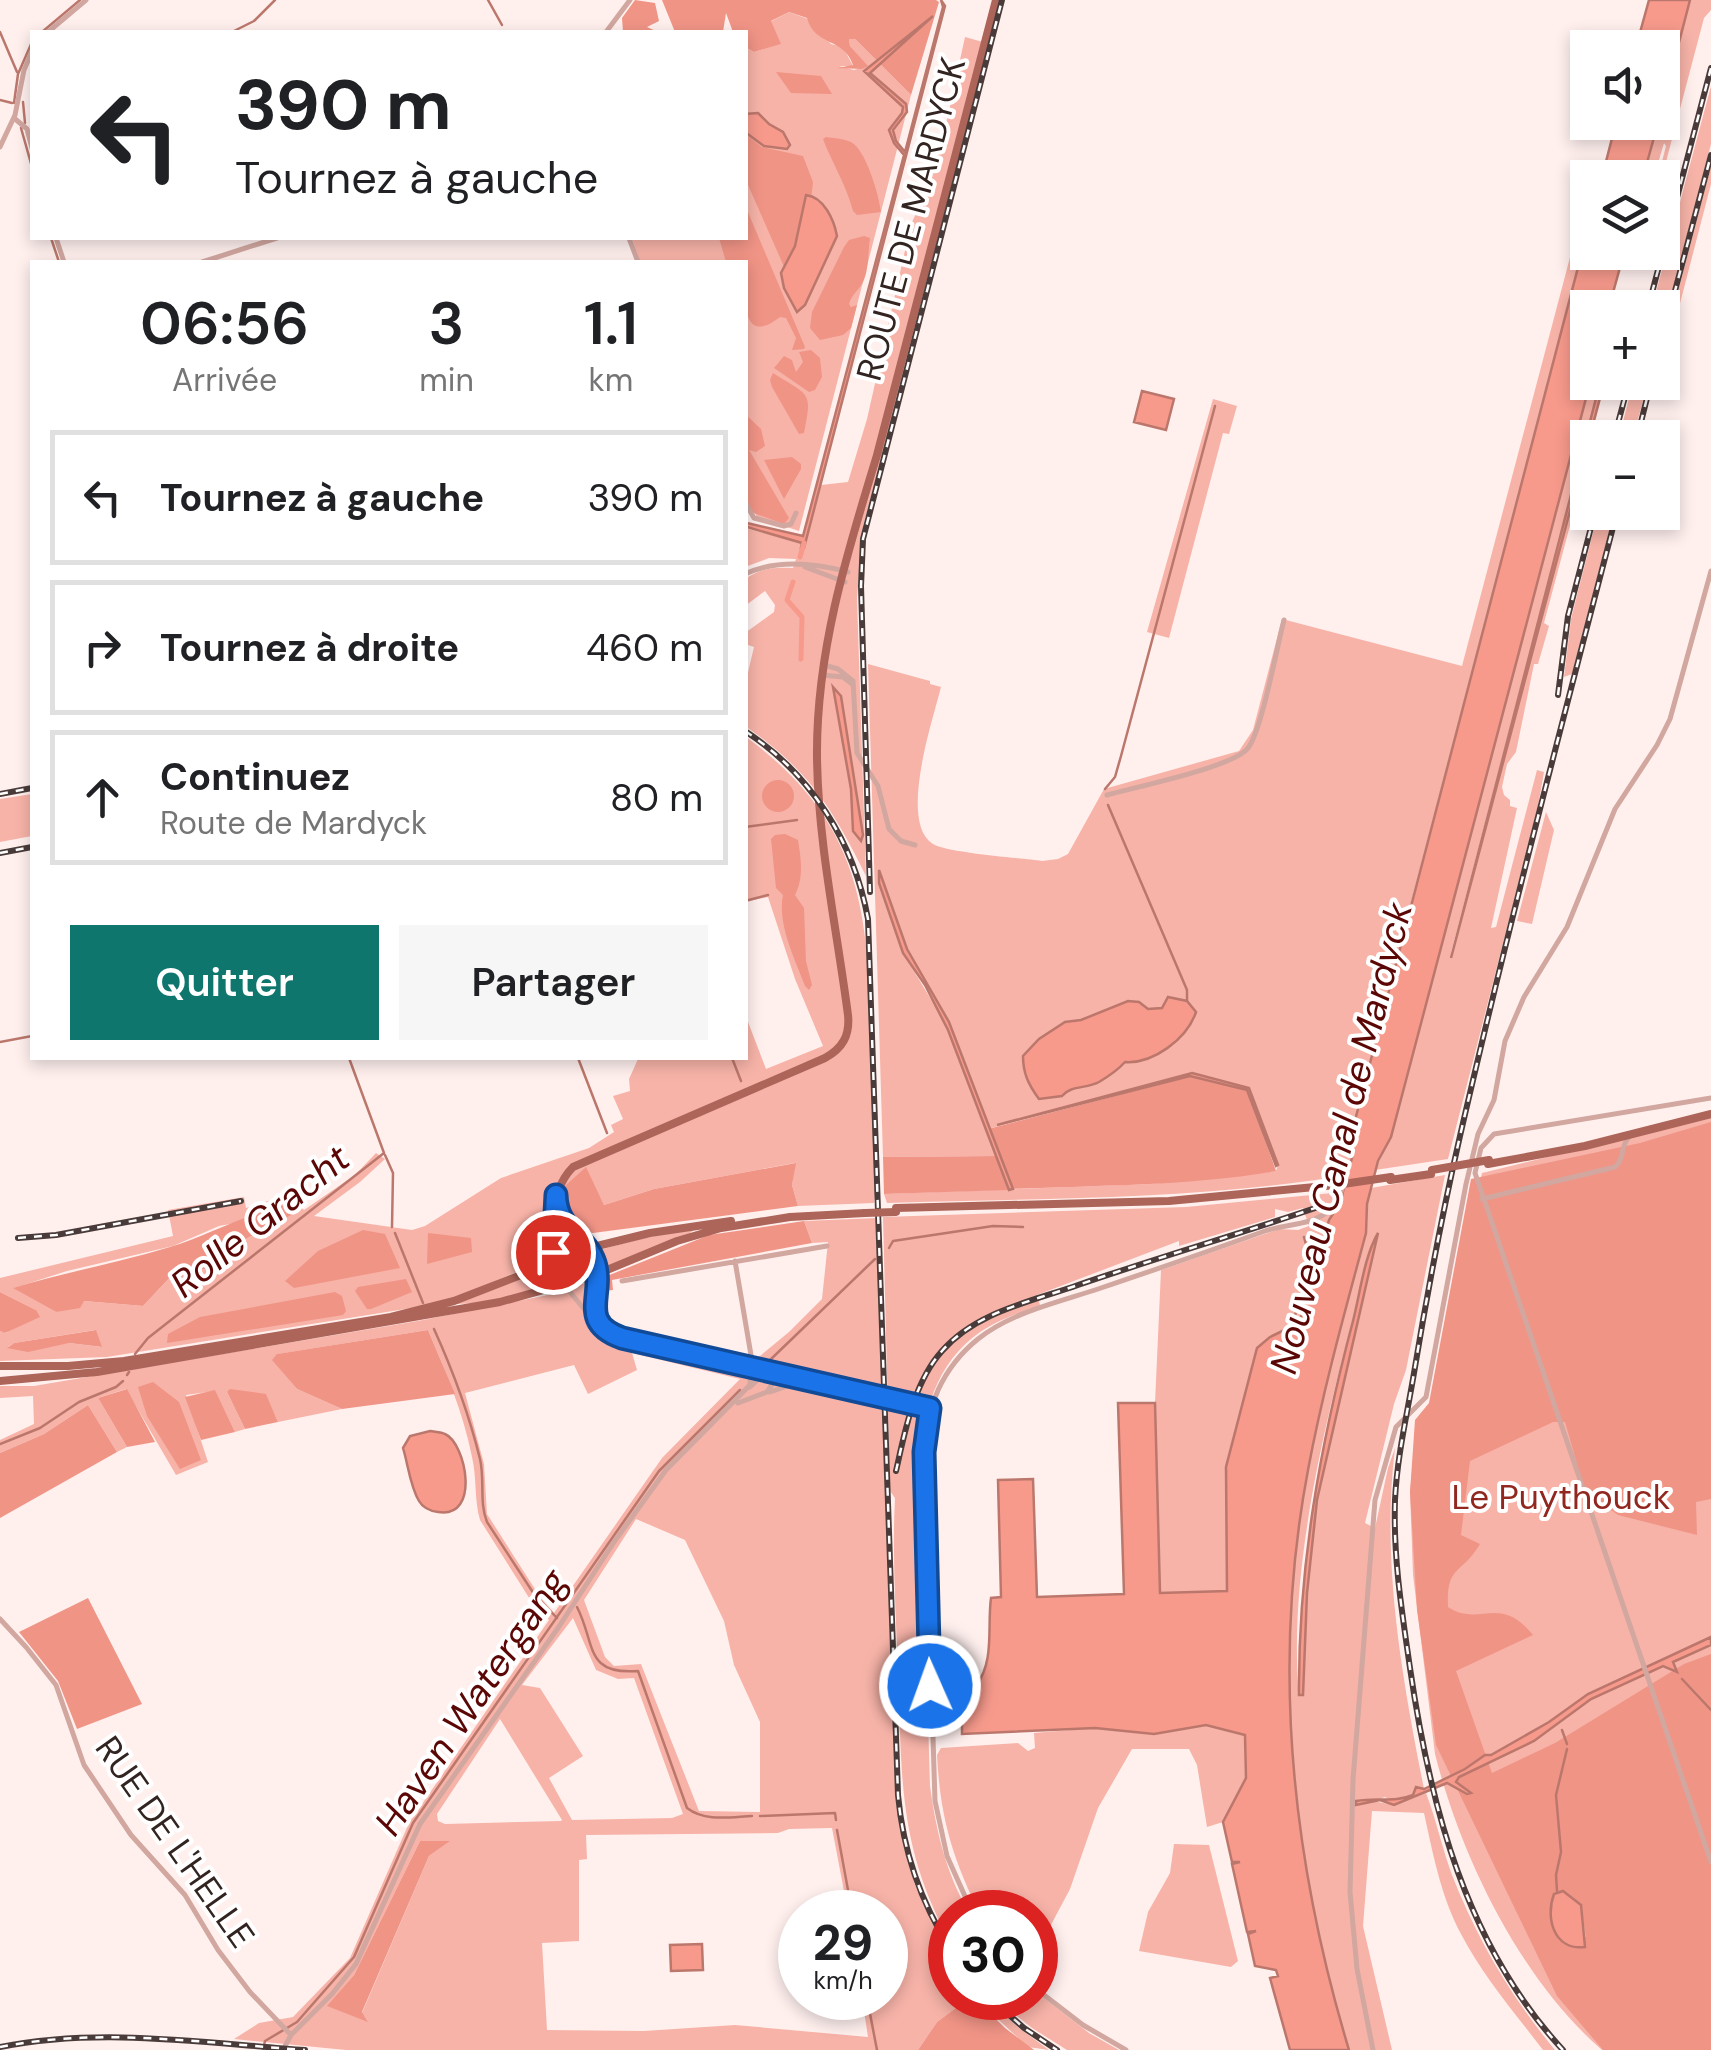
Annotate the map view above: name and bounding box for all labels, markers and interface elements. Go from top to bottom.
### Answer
map controls [1570,30,1680,530]
button: sound [1570,30,1680,140]
street label: ROUTE DE MARDYCK [846,52,976,386]
text: 390 m [235,60,452,151]
icon: left [70,70,200,200]
text: Tournez à gauche [235,148,598,207]
button: layers [1570,160,1680,270]
text: 06:56 [140,284,309,363]
text: 3 [429,284,465,363]
text: 1.1 [584,284,638,363]
button: + [1570,290,1680,400]
text: Arrivée [172,359,277,401]
text: min [419,359,474,401]
text: km [589,359,633,401]
button: − [1570,420,1680,530]
icon: left [75,470,130,525]
text: Tournez à gauche [160,473,484,523]
text: 390 m [588,473,703,523]
icon: right [75,620,130,675]
text: Tournez à droite [160,623,459,673]
text: 460 m [586,623,703,673]
text: Continuez [160,752,350,802]
icon: ahead [75,770,130,825]
text: 80 m [610,773,703,823]
text: Route de Mardyck [160,802,427,844]
water label: Nouveau Canal de Mardyck [1258,897,1424,1379]
button: Quitter [70,925,379,1040]
button: Partager [399,925,708,1040]
water label: Rolle Gracht [160,1133,360,1309]
pin [511,1210,596,1295]
icon: arrive [526,1225,581,1280]
park label: Le Puythouck [1451,1474,1671,1520]
water label: Haven Watergang [363,1558,579,1845]
position arrow [878,1634,982,1738]
street label: RUE DE L'HELLE [85,1727,265,1957]
speed limit sign: 30 [928,1890,1058,2020]
text: 29 [813,1910,873,1976]
text: km/h [813,1964,873,1997]

